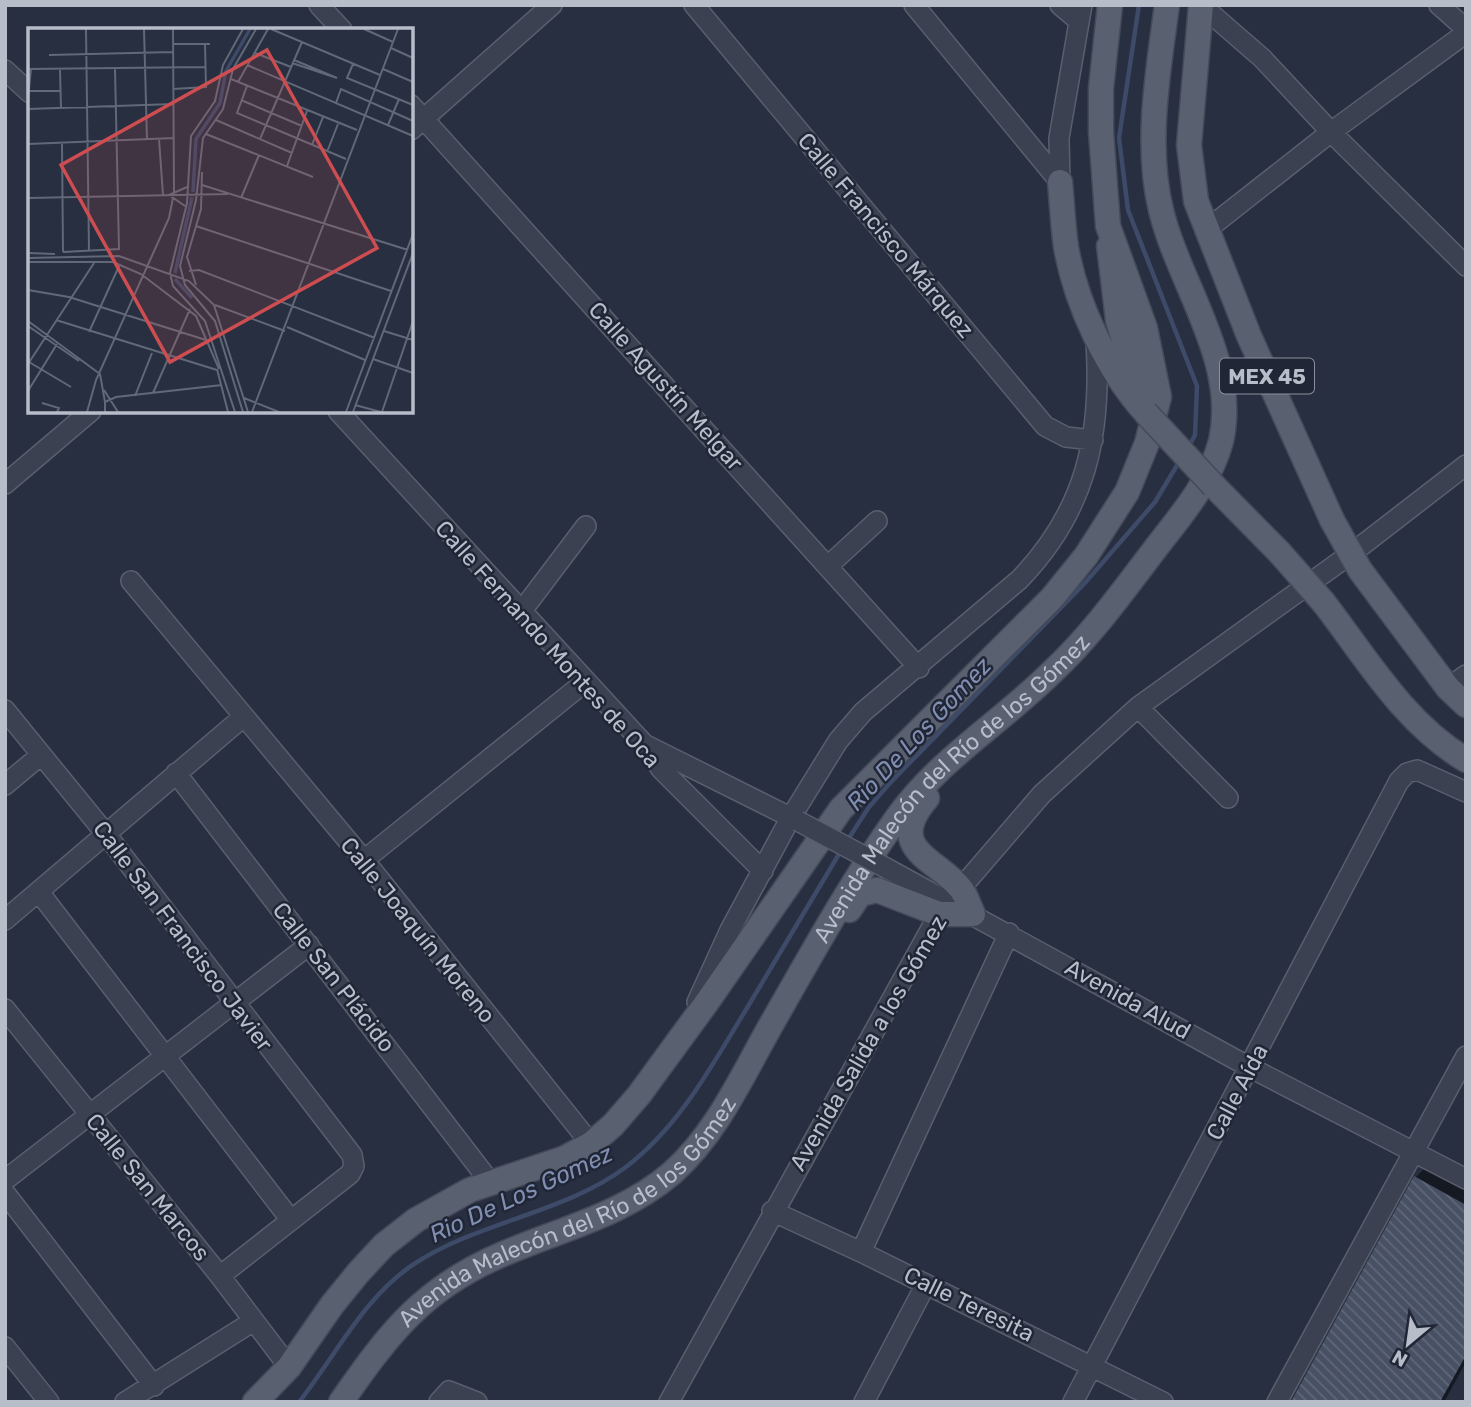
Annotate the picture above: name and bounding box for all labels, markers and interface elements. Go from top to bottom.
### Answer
inset map [28,28,413,413]
street label: Calle Francisco Márquez [792,127,980,343]
street label: Calle Agustín Melgar [583,296,749,476]
road number: MEX 45 [1220,358,1314,394]
street label: Calle Fernando Montes de Oca [429,515,667,773]
street label: Avenida Malecón del Río de los Gómez [807,628,1096,947]
water label: Rio De Los Gomez [841,652,997,816]
street label: Calle San Francisco Javier [87,815,279,1057]
street label: Calle Joaquín Moreno [334,831,502,1029]
street label: Calle San Plácido [267,896,401,1058]
street label: Avenida Salida a los Gómez [783,910,953,1176]
street label: Avenida Alud [1060,953,1196,1045]
street label: Calle Aída [1200,1039,1274,1145]
street label: Avenida Malecón del Río de los Gómez [392,1092,742,1333]
street label: Calle San Marcos [80,1108,216,1266]
water label: Rio De Los Gomez [425,1139,617,1249]
street label: Calle Teresita [899,1260,1039,1348]
north arrow [1373,1309,1443,1379]
text: N [1388,1345,1412,1372]

